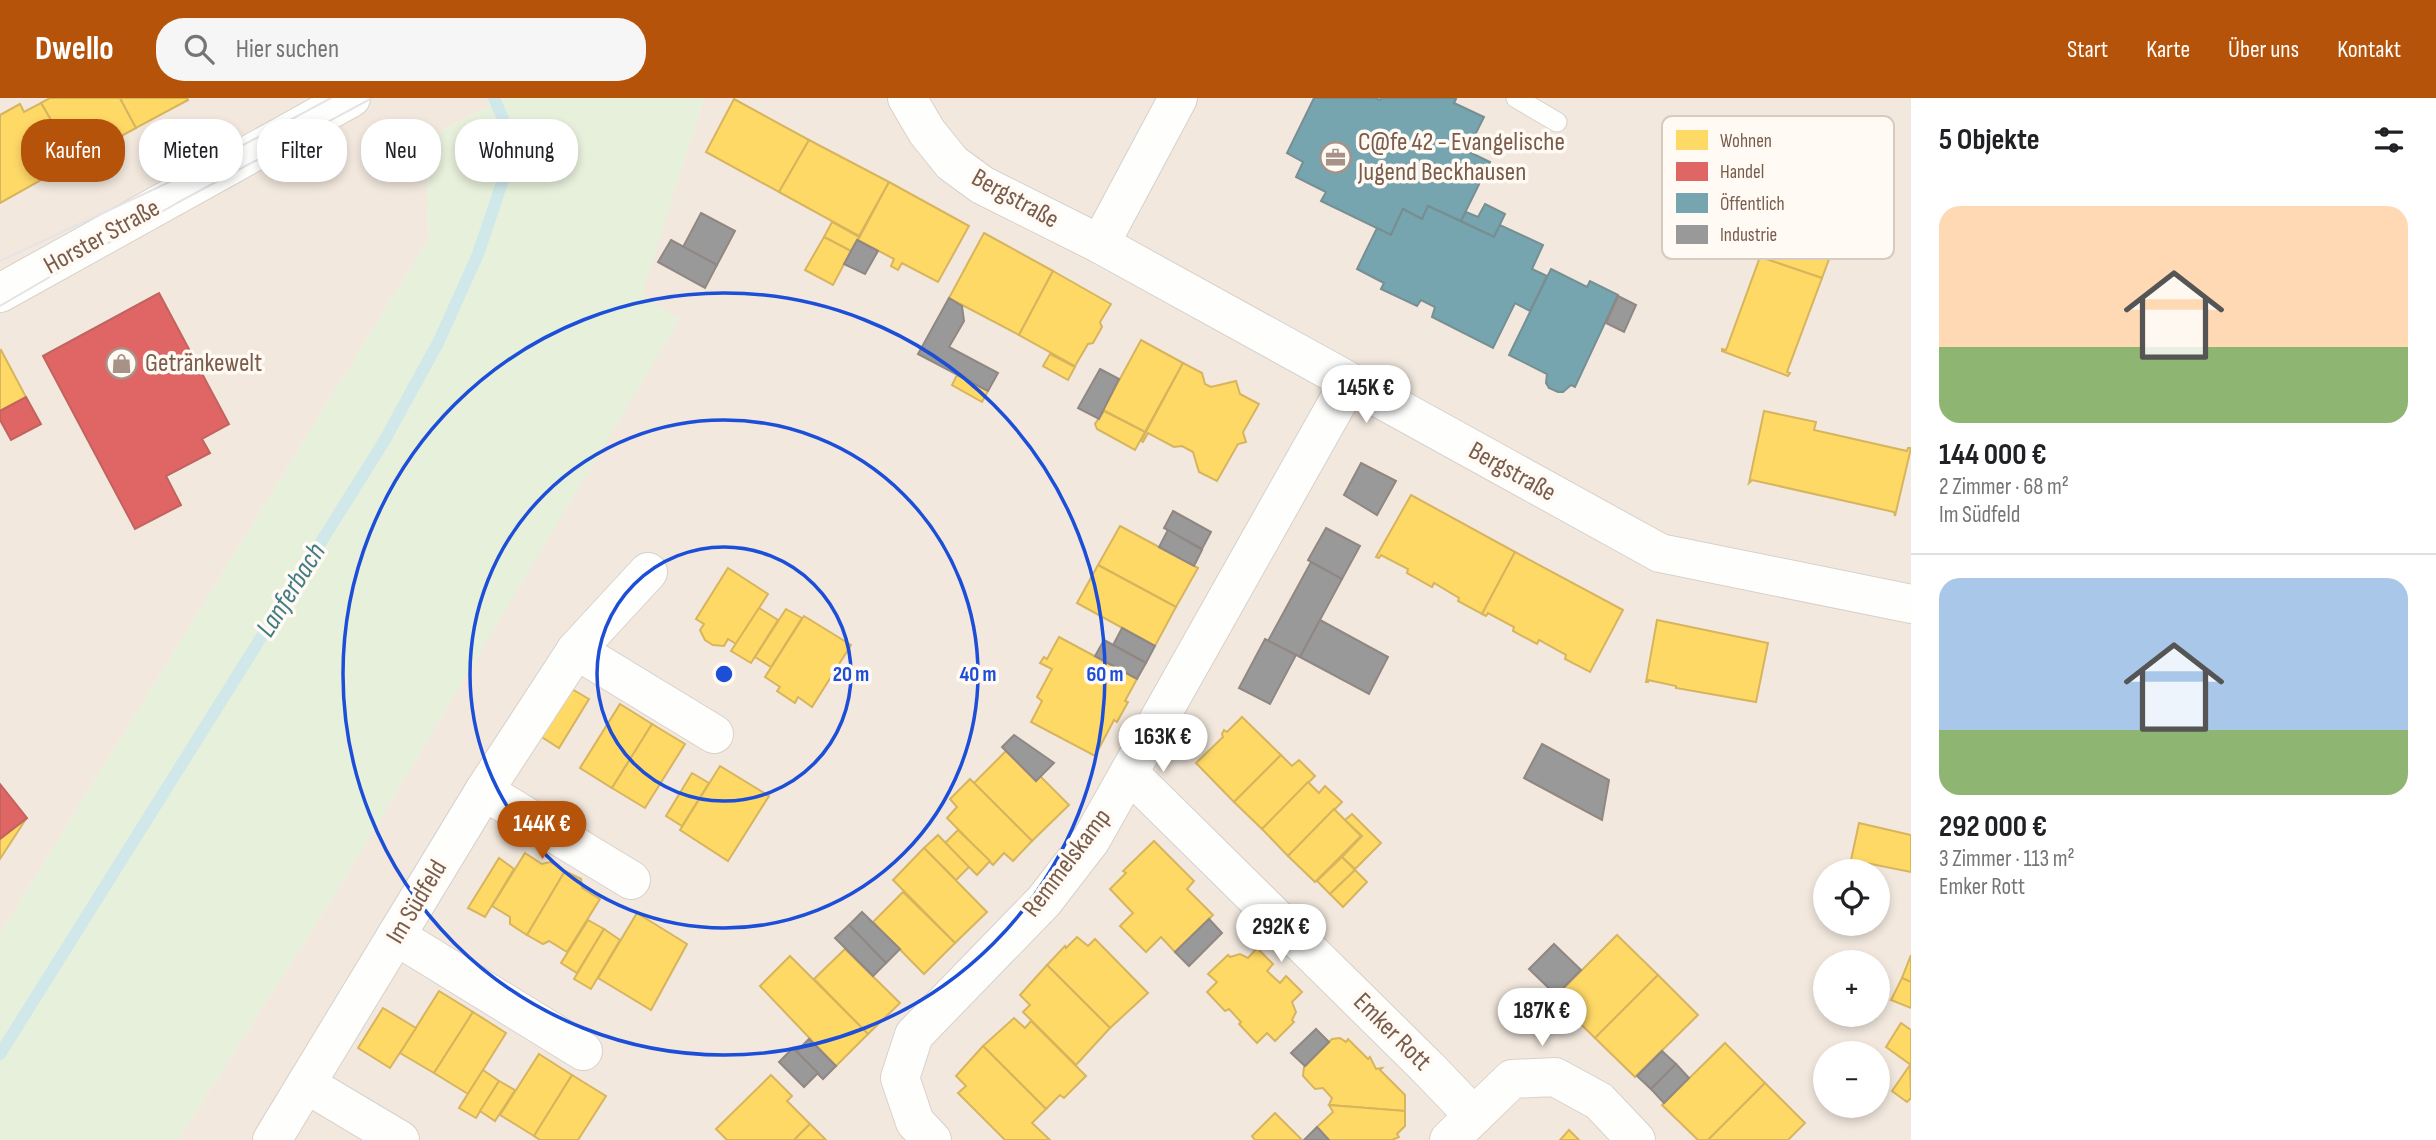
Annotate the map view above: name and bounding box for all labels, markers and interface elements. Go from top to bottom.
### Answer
search box [156,18,646,81]
text: Dwello [35,29,114,69]
icon: search [180,30,218,68]
text: Hier suchen [236,34,339,65]
text: Start [2067,35,2108,64]
text: Karte [2146,35,2190,64]
text: Über uns [2228,35,2299,64]
text: Kontakt [2337,35,2401,64]
legend [1662,116,1894,259]
chip: Kaufen [21,119,125,182]
chip: Mieten [139,119,243,182]
chip: Filter [257,119,347,182]
chip: Neu [361,119,441,182]
chip: Wohnung [455,119,578,182]
icon: filters [2370,121,2408,159]
text: 5 Objekte [1939,122,2040,158]
place label: C@fe 42 - Evangelische Jugend Beckhausen [1357,127,1565,188]
text: Wohnen [1720,130,1772,153]
office icon: C@fe 42 - Evangelische Jugend Beckhausen [1318,140,1352,174]
text: Handel [1720,161,1764,184]
street label: Bergstraße [966,162,1064,236]
street label: Horster Straße [39,192,165,282]
text: Öffentlich [1720,193,1785,216]
text: Industrie [1720,224,1777,247]
icon: home [2111,252,2237,378]
shop icon: Getränkewelt [105,346,139,380]
place label: Getränkewelt [145,348,262,379]
pin: 145K € [1309,366,1423,425]
text: 145K € [1338,374,1394,402]
street label: Bergstraße [1463,435,1561,509]
text: 144 000 € [1939,437,2047,473]
text: 2 Zimmer · 68 m² [1939,473,2069,501]
text: Im Südfeld [1939,501,2020,529]
water label: Lanferbach [249,537,333,643]
icon: home [2111,624,2237,750]
centre of rings [712,662,736,686]
text: 20 m [833,662,869,687]
text: 40 m [960,662,996,687]
text: 60 m [1086,662,1124,687]
pin: 163K € [1106,714,1220,774]
text: 163K € [1135,723,1191,751]
pin: 144K € [485,802,599,861]
street label: Remmelskamp [1016,803,1118,923]
text: 292 000 € [1939,809,2047,845]
text: 144K € [513,810,571,838]
text: 3 Zimmer · 113 m² [1939,845,2075,873]
street label: Im Südfeld [380,855,454,949]
map controls [1813,859,1890,1118]
button: locate [1813,859,1890,936]
text: Emker Rott [1939,873,2025,901]
pin: 292K € [1224,904,1338,964]
text: 292K € [1252,913,1310,941]
button: + [1813,950,1890,1027]
street label: Emker Rott [1347,987,1437,1077]
pin: 187K € [1485,988,1599,1048]
text: 187K € [1514,997,1570,1025]
button: − [1813,1041,1890,1118]

